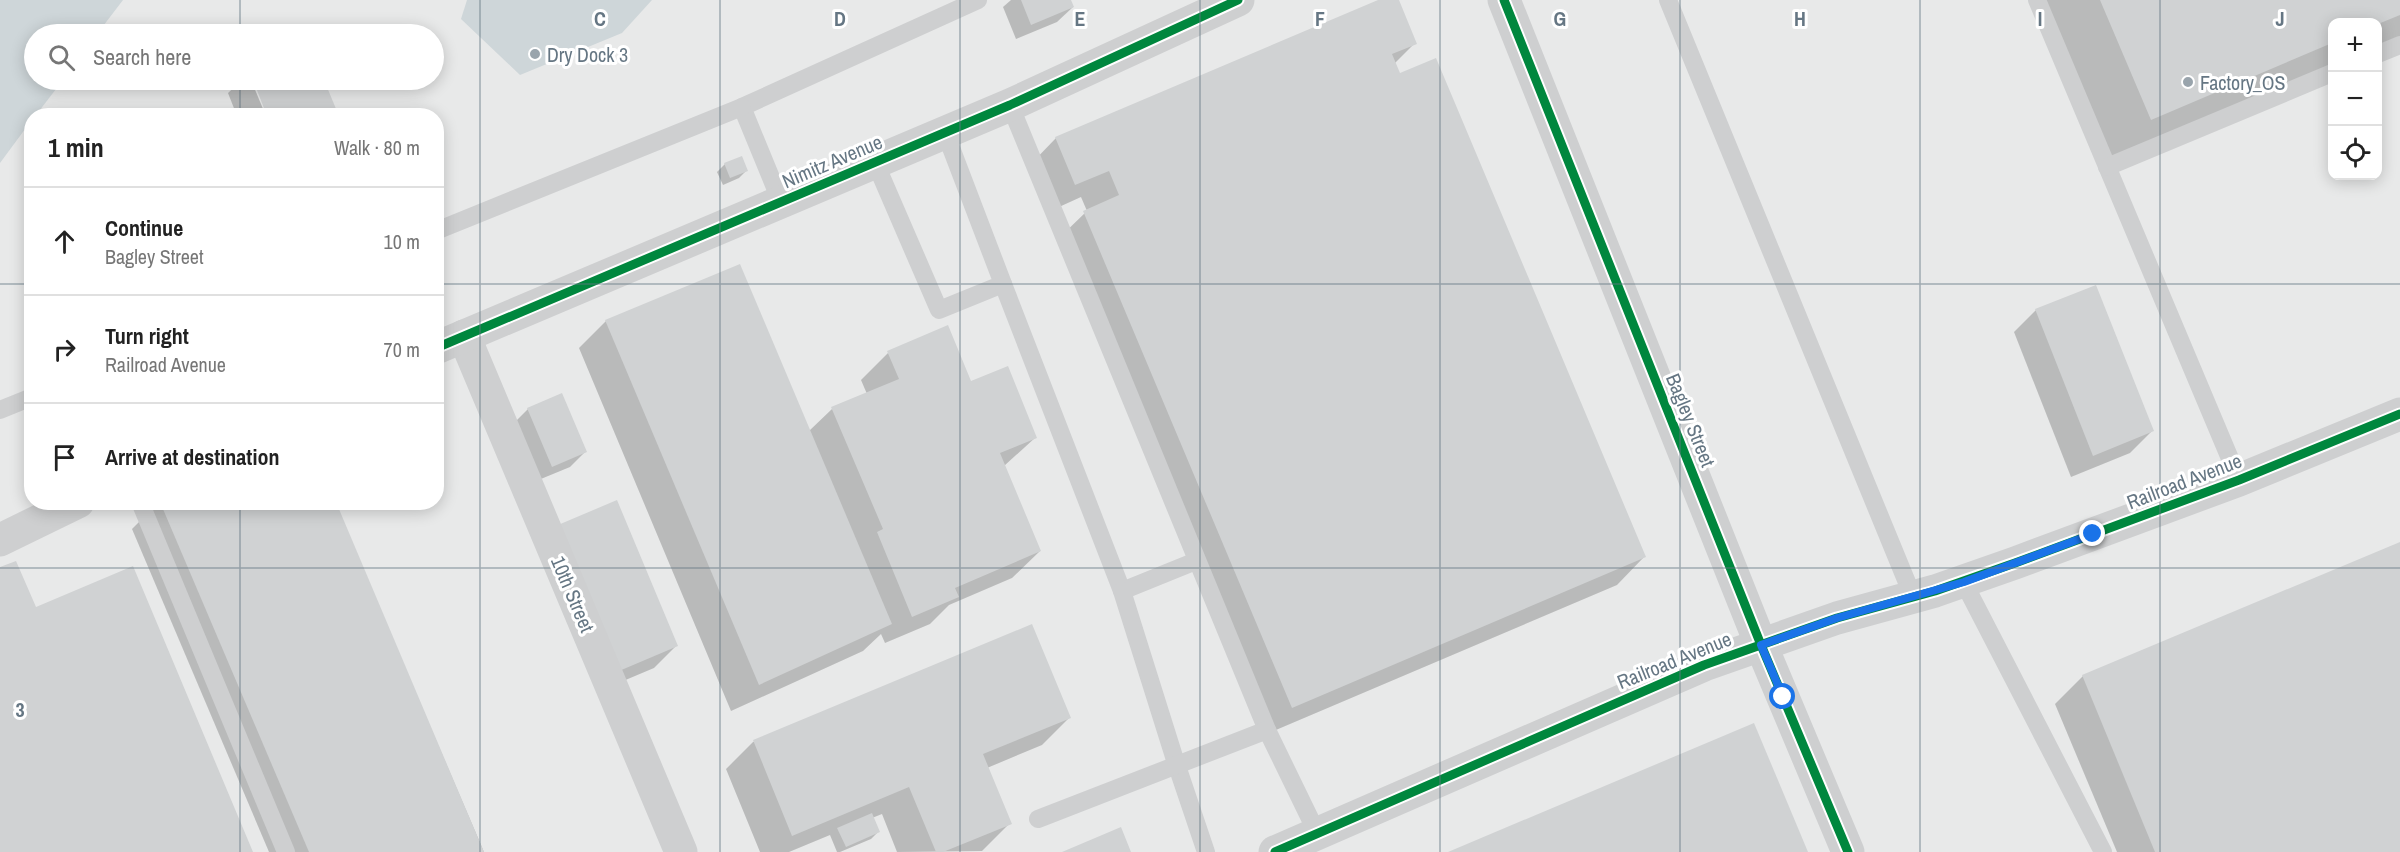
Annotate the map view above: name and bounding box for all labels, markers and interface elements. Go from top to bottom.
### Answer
text: C [594,5,606,32]
text: D [834,5,846,32]
text: E [1075,5,1086,32]
text: F [1315,5,1325,32]
text: G [1554,5,1566,32]
text: H [1794,5,1806,32]
text: I [2038,5,2042,32]
text: J [2275,5,2285,32]
map controls [2328,18,2382,180]
button: + [2328,18,2382,72]
search box [24,24,444,90]
icon: search [45,41,78,74]
place label: Dry Dock 3 [547,41,628,68]
text: Search here [93,42,191,72]
marker: Dry Dock 3 [528,47,542,61]
place label: Factory_OS [2200,69,2286,96]
button: − [2328,72,2382,126]
marker: Factory_OS [2181,75,2195,89]
button: locate [2328,126,2382,180]
street label: Nimitz Avenue [778,128,886,194]
text: 1 min [48,130,104,165]
text: Walk · 80 m [334,134,420,161]
text: Continue [105,213,183,243]
icon: ahead [48,225,81,258]
text: 10 m [384,228,420,255]
text: Bagley Street [105,243,203,270]
text: Turn right [105,321,189,351]
icon: right [48,333,81,366]
text: 70 m [384,336,420,363]
text: Railroad Avenue [105,351,226,378]
street label: Bagley Street [1660,369,1722,471]
icon: arrive [48,441,81,474]
text: Arrive at destination [105,442,279,472]
street label: Railroad Avenue [2123,447,2245,515]
route end [2079,520,2105,546]
street label: 10th Street [545,552,601,637]
street label: Railroad Avenue [1613,625,1735,695]
route start [1769,683,1795,709]
text: 3 [15,696,25,723]

